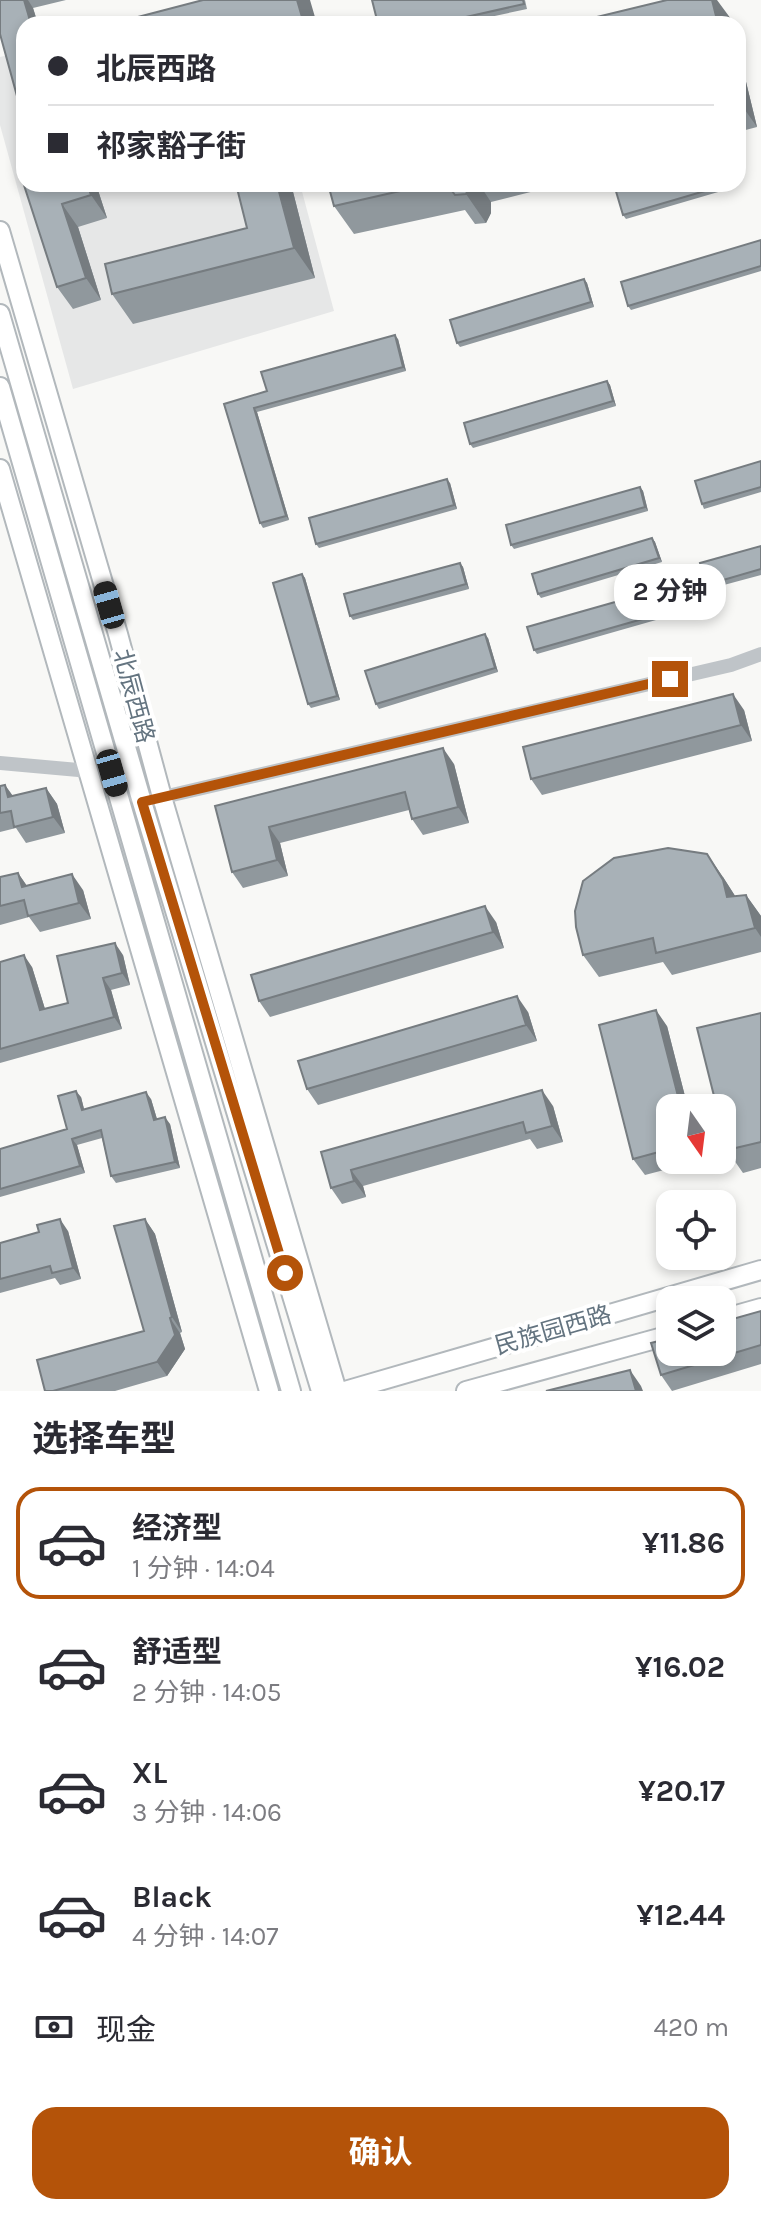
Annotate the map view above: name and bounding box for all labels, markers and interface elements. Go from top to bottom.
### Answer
text: 北辰西路 [96,51,216,87]
text: 祁家豁子街 [96,128,246,164]
callout: 2 分钟 [614,563,726,619]
text: 2 分钟 [633,576,707,607]
car [91,579,127,631]
street label: 北辰西路 [108,646,160,746]
route end [652,661,688,697]
car [94,747,130,799]
north arrow [656,1094,736,1174]
map controls [656,1094,736,1366]
button: locate [656,1190,736,1270]
route start [267,1255,303,1291]
button: layers [656,1286,736,1366]
street label: 民族园西路 [491,1300,615,1360]
text: 选择车型 [32,1418,176,1460]
icon: car [36,1507,108,1579]
text: 经济型 [132,1510,222,1546]
text: ¥11.86 [642,1525,725,1561]
text: 1 分钟 · 14:04 [132,1553,275,1584]
icon: car [36,1631,108,1703]
text: 舒适型 [132,1634,222,1670]
text: ¥16.02 [635,1649,725,1685]
text: 2 分钟 · 14:05 [132,1677,281,1708]
icon: car [36,1755,108,1827]
text: XL [132,1755,167,1791]
text: ¥20.17 [638,1773,725,1809]
text: 3 分钟 · 14:06 [132,1797,282,1828]
icon: car [36,1879,108,1951]
text: Black [132,1879,212,1915]
text: ¥12.44 [636,1897,725,1933]
text: 4 分钟 · 14:07 [132,1921,278,1952]
icon: cash [32,2005,76,2049]
text: 现金 [96,2012,156,2048]
text: 420 m [653,2012,729,2043]
button: 确认 [32,2107,729,2199]

